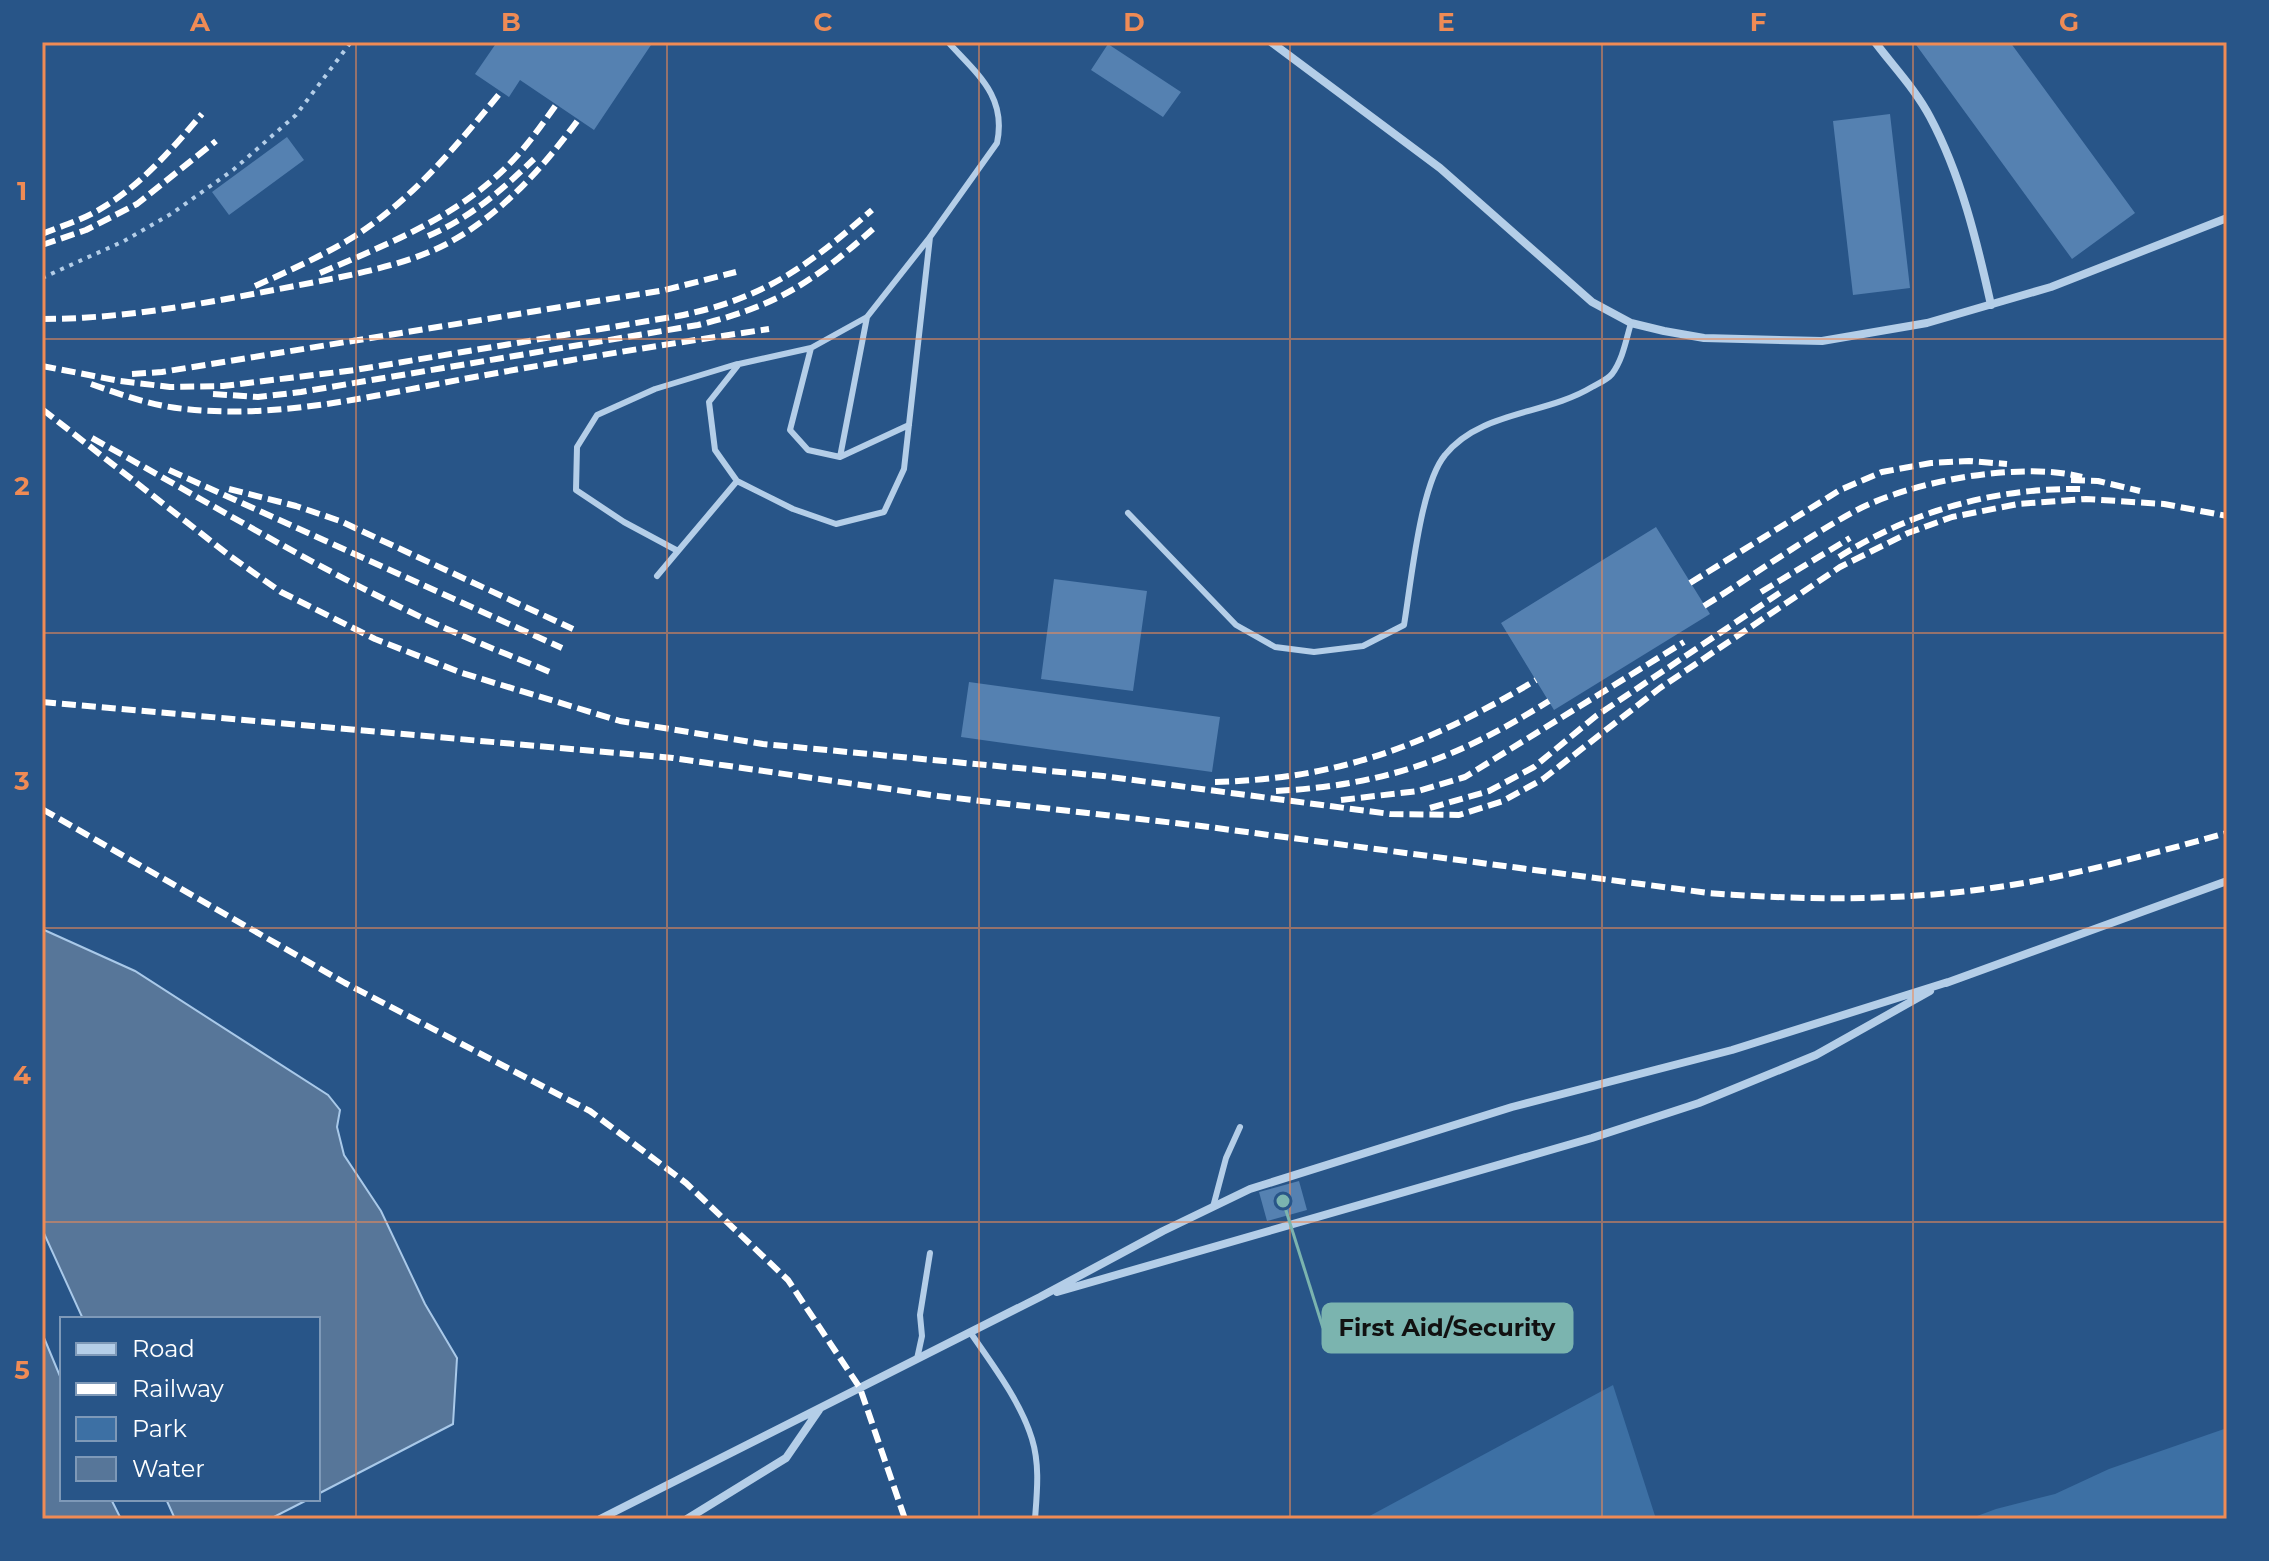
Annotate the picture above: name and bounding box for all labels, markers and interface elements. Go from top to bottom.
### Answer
text: A [189,6,211,38]
text: B [501,6,521,38]
text: C [814,6,833,38]
text: D [1123,6,1145,38]
text: E [1437,6,1455,38]
text: F [1750,6,1766,38]
text: G [2059,6,2079,38]
text: 1 [17,175,27,207]
text: 2 [14,470,30,502]
text: 3 [13,765,30,797]
text: 4 [13,1059,31,1091]
callout: First Aid/Security [1323,1304,1572,1352]
text: First Aid/Security [1339,1313,1556,1342]
legend [60,1317,320,1501]
text: Road [132,1334,195,1363]
text: 5 [14,1354,30,1386]
text: Railway [132,1374,224,1403]
text: Park [132,1414,187,1443]
text: Water [132,1454,205,1483]

